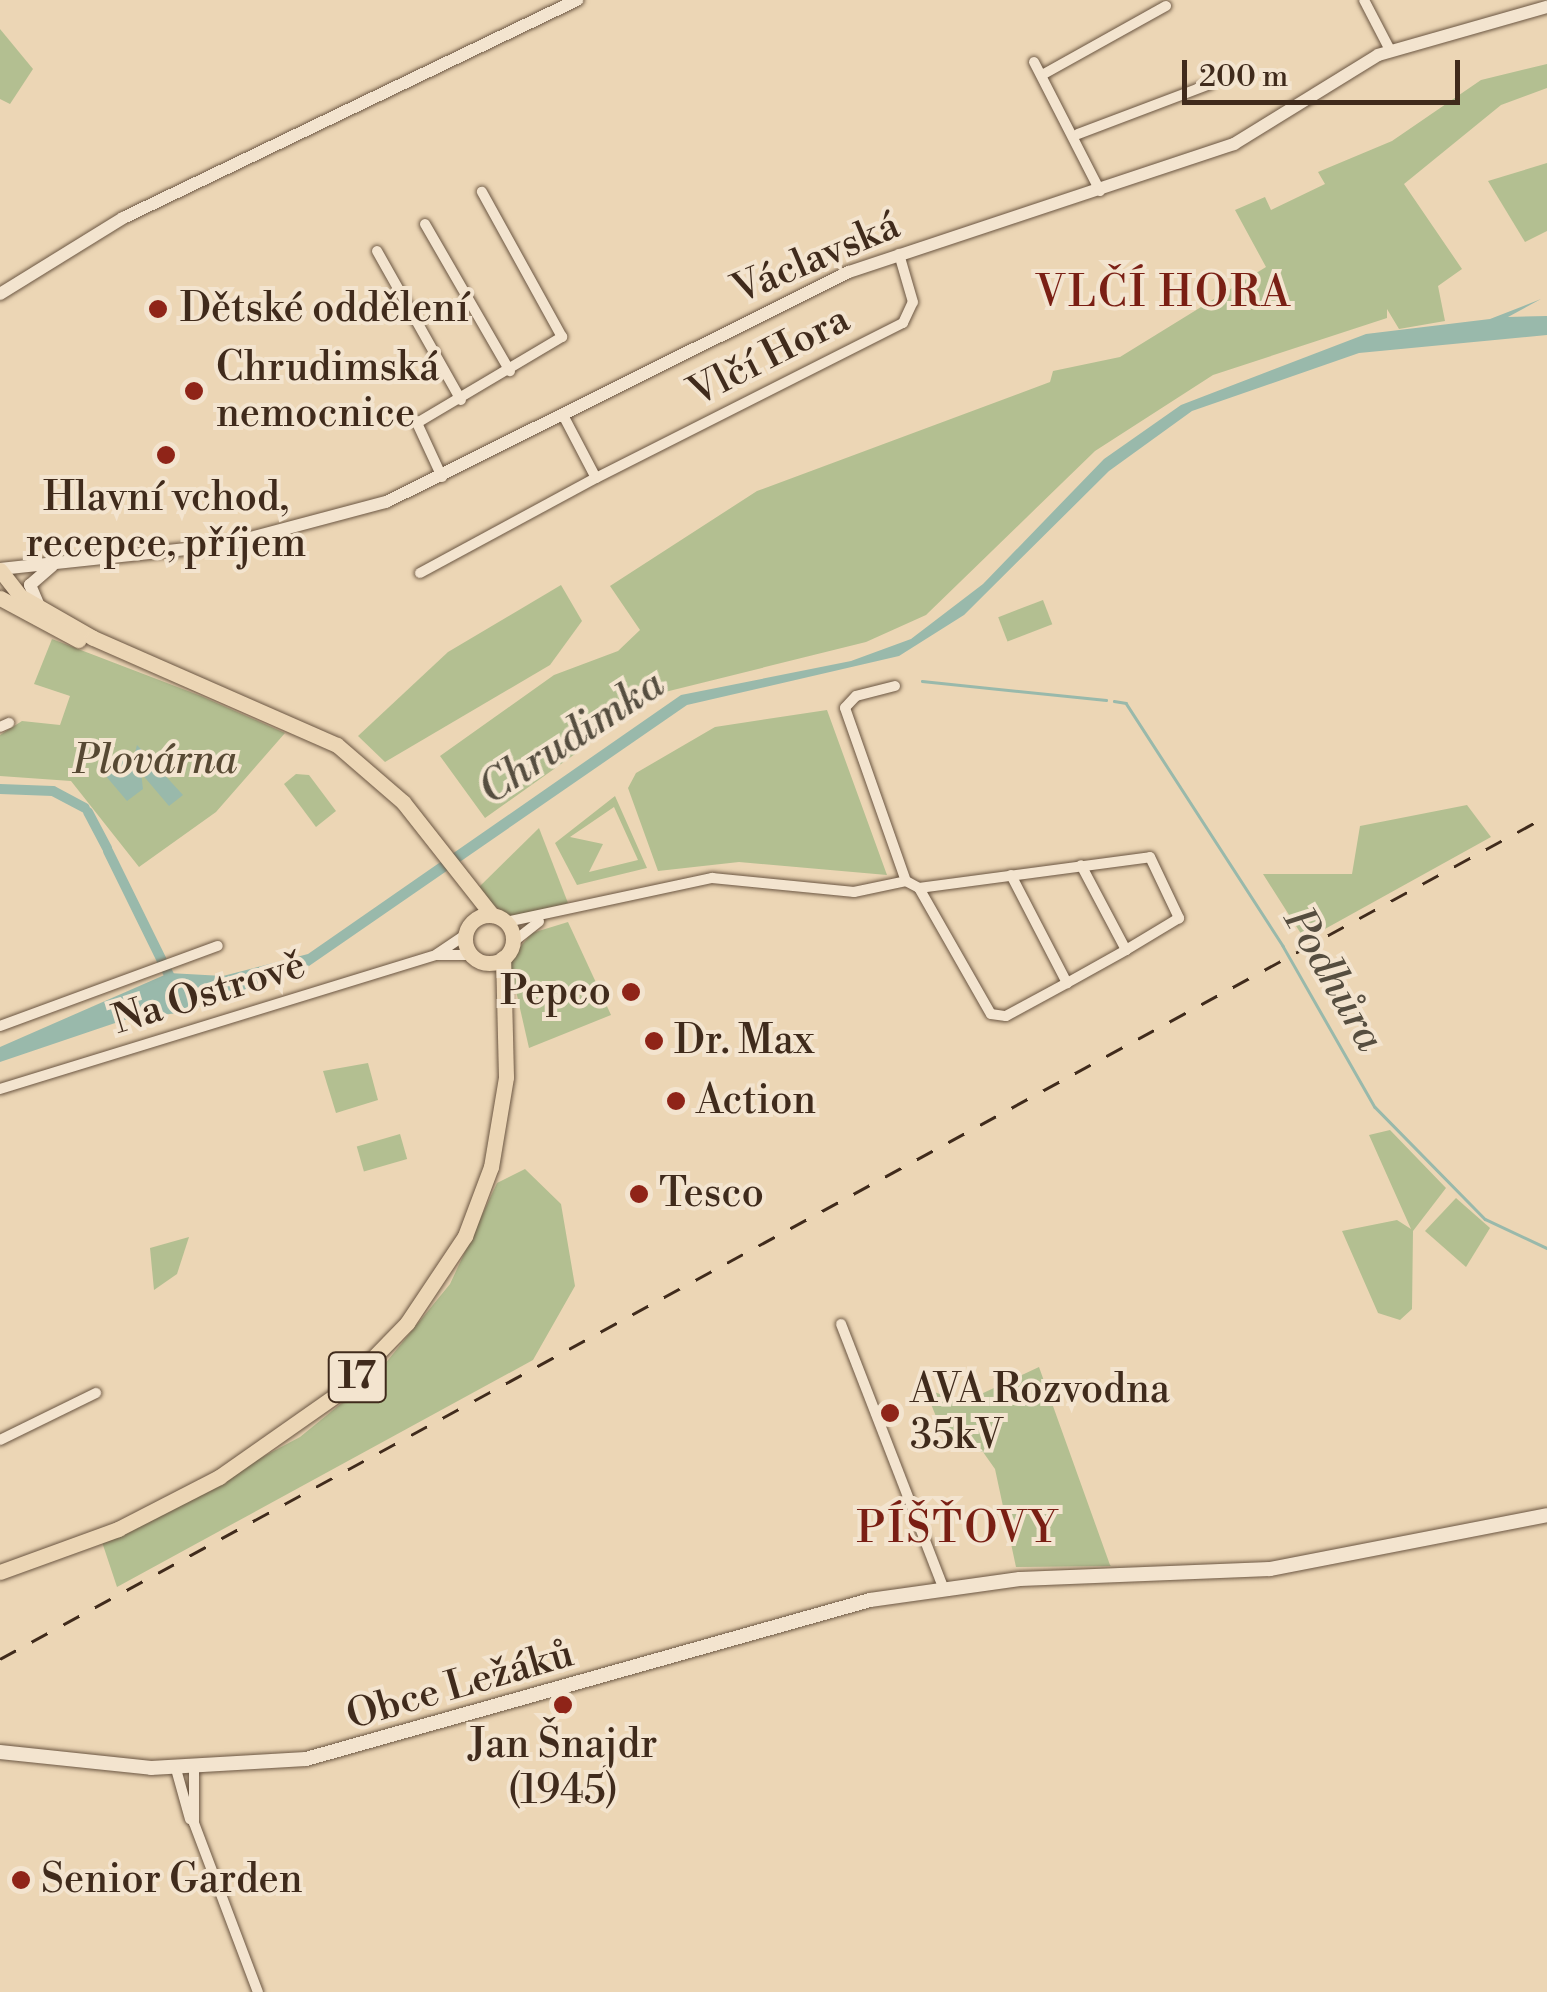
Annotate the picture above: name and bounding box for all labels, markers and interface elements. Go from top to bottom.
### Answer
scale bar [1187,40,1464,102]
text: 200 m [1199,58,1288,96]
street label: Václavská [725,201,907,315]
district label: VLČÍ HORA [1035,269,1293,319]
place label: Dětské oddělení [180,285,469,333]
street label: Vlčí Hora [681,295,857,417]
marker: Dětské oddělení [145,296,171,322]
place label: Chrudimská nemocnice [216,344,439,438]
marker: Chrudimská nemocnice [181,378,207,404]
marker: Hlavní vchod, recepce, příjem [153,442,179,468]
place label: Hlavní vchod, recepce, příjem [26,474,306,568]
water label: Chrudimka [470,660,674,816]
park label: Plovárna [73,737,237,785]
water label: Podhůra [1272,900,1394,1060]
street label: Na Ostrově [107,941,311,1045]
place label: Pepco [500,968,611,1016]
marker: Pepco [620,981,642,1003]
place label: Dr. Max [674,1017,814,1065]
marker: Dr. Max [643,1030,665,1052]
place label: Action [696,1077,816,1125]
marker: Action [665,1090,687,1112]
place label: Tesco [659,1170,764,1218]
marker: Tesco [628,1183,650,1205]
road number: 17 [327,1344,387,1410]
place label: AVA Rozvodna 35kV [910,1366,1170,1460]
marker: AVA Rozvodna 35kV [879,1402,901,1424]
district label: PÍŠŤOVY [857,1505,1059,1555]
street label: Obce Ležáků [341,1630,579,1740]
marker: Jan Šnajdr (1945) [552,1694,574,1716]
place label: Jan Šnajdr (1945) [468,1721,658,1815]
place label: Senior Garden [41,1856,303,1904]
marker: Senior Garden [10,1869,32,1891]

